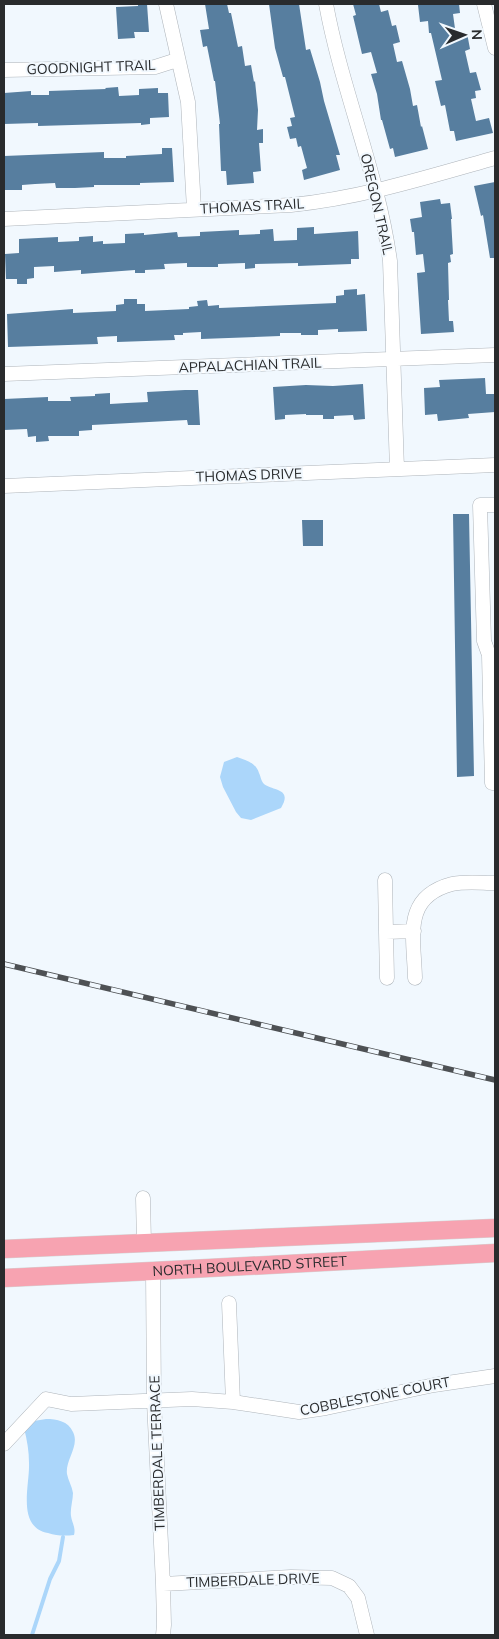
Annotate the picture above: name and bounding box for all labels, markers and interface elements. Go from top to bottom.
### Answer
north arrow [439,10,489,60]
text: N [468,29,486,40]
street label: GOODNIGHT TRAIL [26,56,156,78]
street label: OREGON TRAIL [357,152,397,257]
street label: THOMAS TRAIL [200,194,305,218]
street label: APPALACHIAN TRAIL [178,353,322,376]
street label: THOMAS DRIVE [196,464,302,486]
street label: NORTH BOULEVARD STREET [152,1252,348,1280]
street label: COBBLESTONE COURT [298,1373,452,1419]
street label: TIMBERDALE TERRACE [145,1375,169,1531]
street label: TIMBERDALE DRIVE [186,1569,320,1591]

